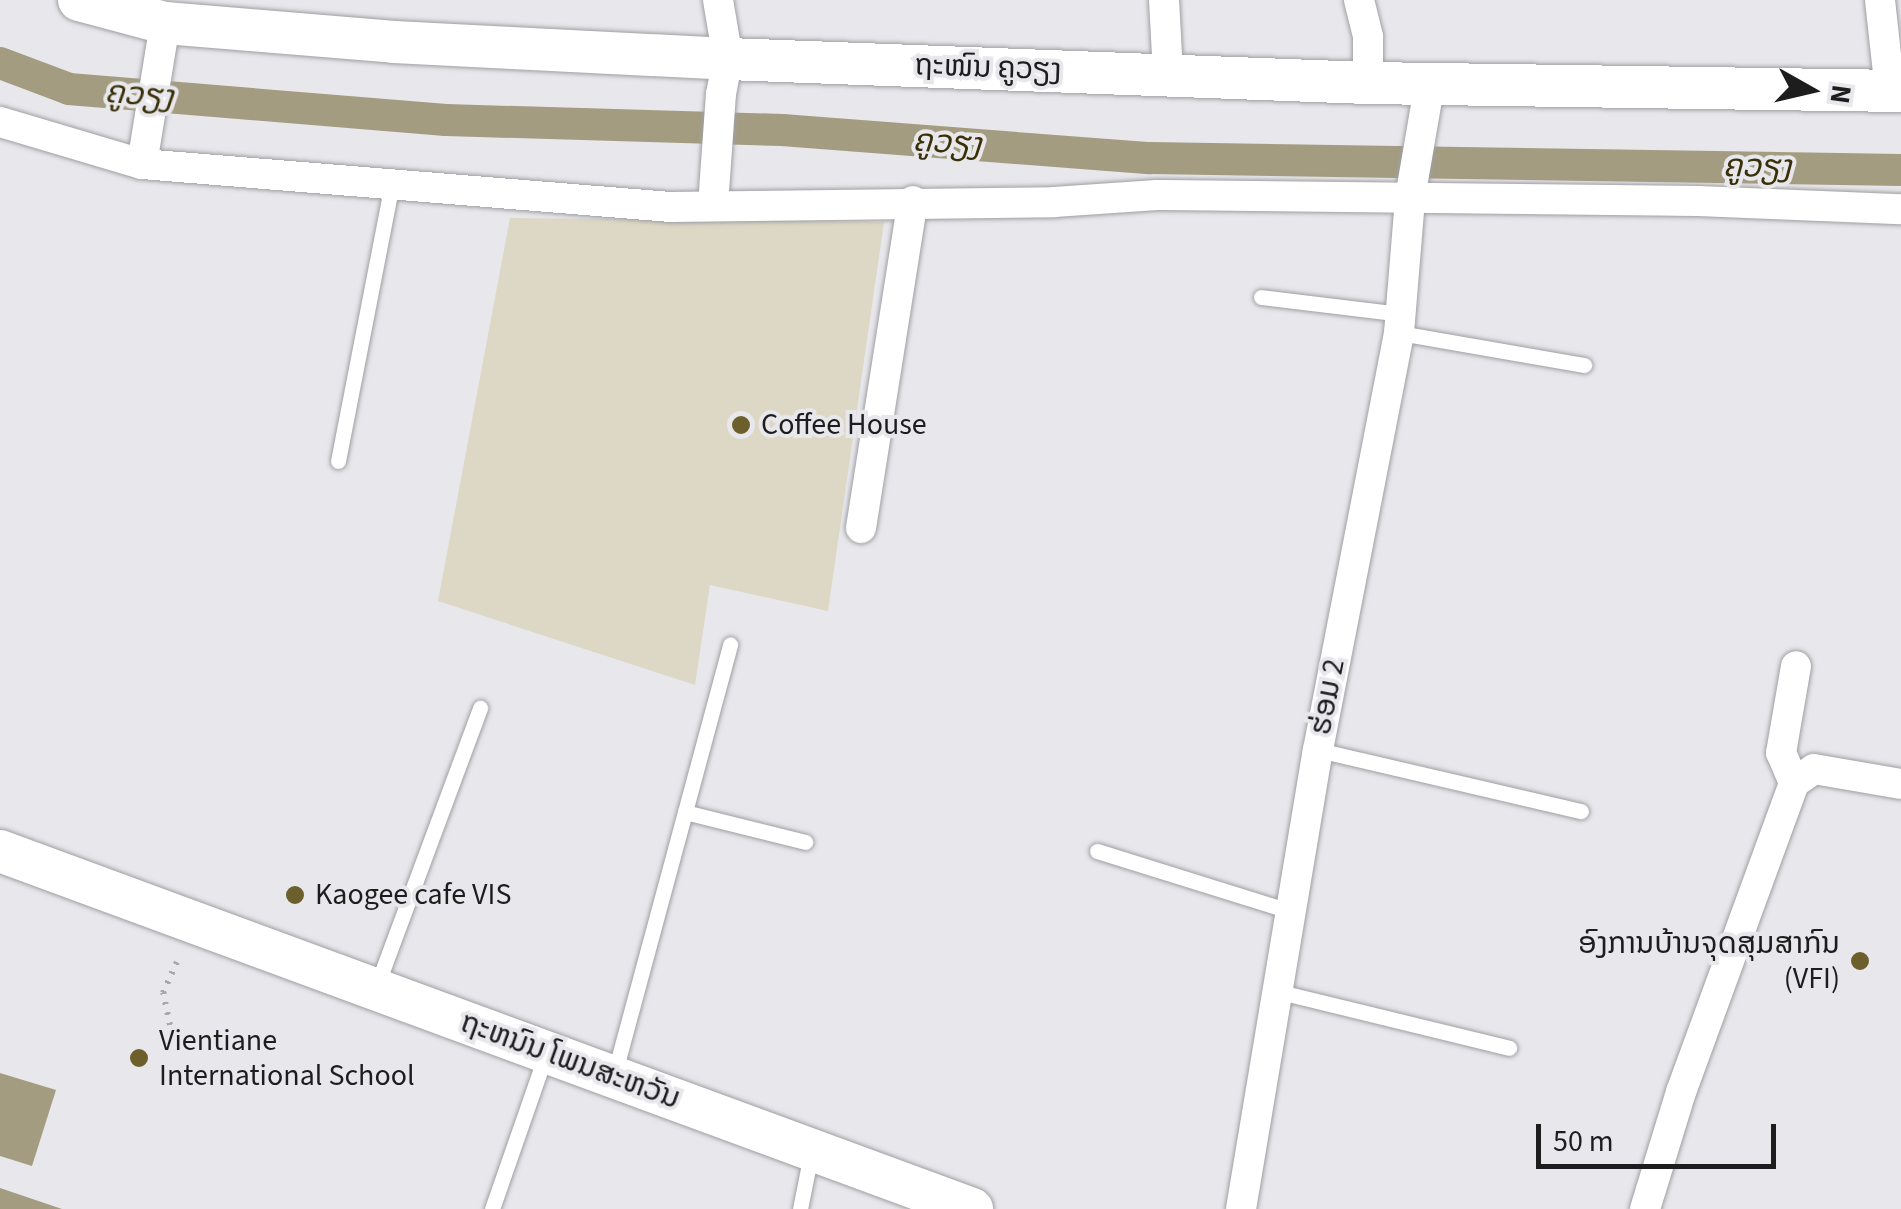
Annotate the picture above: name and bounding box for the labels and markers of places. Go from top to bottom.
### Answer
place label: Coffee House [761,407,927,443]
marker: Coffee House [730,414,752,436]
place label: Kaogee cafe VIS [315,877,511,913]
marker: Kaogee cafe VIS [284,884,306,906]
place label: ອົງການບ້ານຈຸດສຸມສາກົນ (VFI) [1578,926,1840,996]
marker: ອົງການບ້ານຈຸດສຸມສາກົນ (VFI) [1849,950,1871,972]
place label: Vientiane International School [159,1023,415,1094]
marker: Vientiane International School [128,1047,150,1069]

